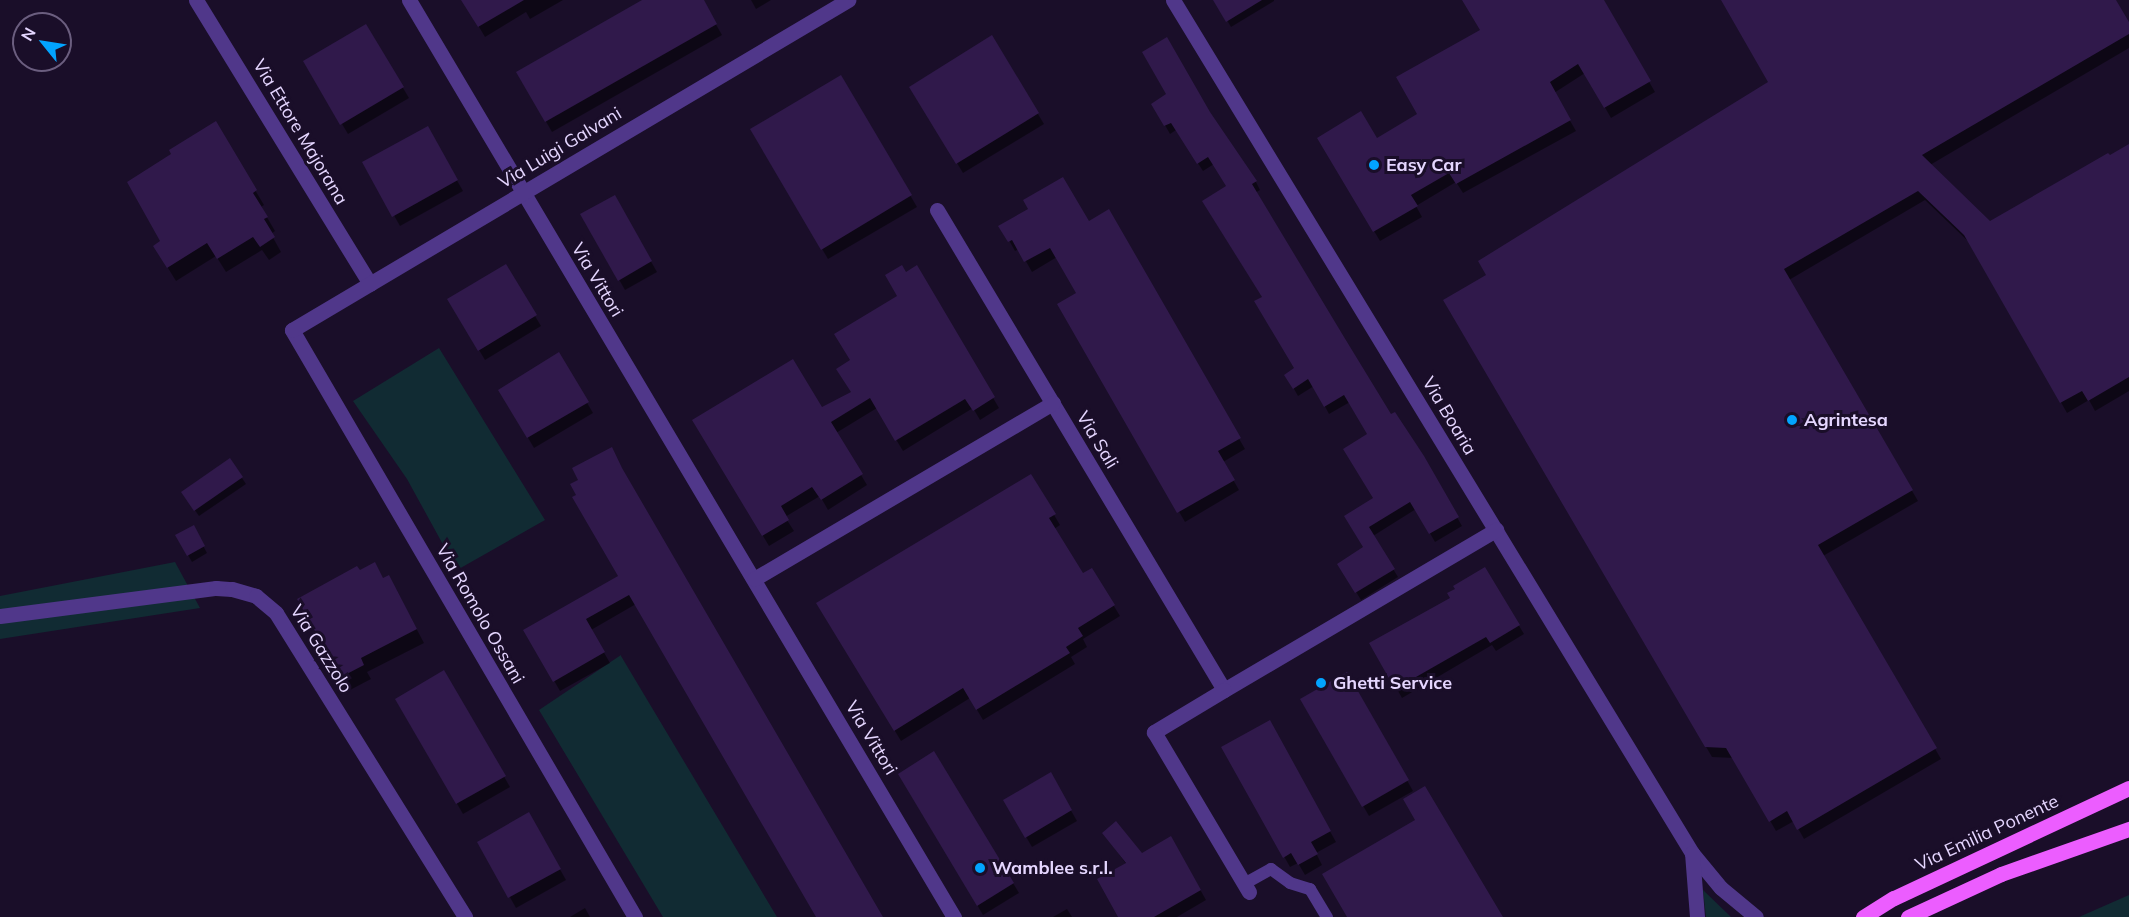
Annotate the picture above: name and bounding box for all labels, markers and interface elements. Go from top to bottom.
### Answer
north arrow [12,12,72,72]
text: N [16,24,40,44]
street label: Via Ettore Majorana [248,55,352,209]
street label: Via Luigi Galvani [495,103,625,193]
place label: Easy Car [1386,154,1462,176]
marker: Easy Car [1367,158,1381,172]
street label: Via Vittori [566,239,628,321]
street label: Via Boaria [1417,373,1481,459]
street label: Via Sali [1072,407,1122,473]
place label: Agrintesa [1804,409,1888,431]
marker: Agrintesa [1785,413,1799,427]
street label: Via Romolo Ossani [431,540,529,688]
street label: Via Gazzolo [285,601,357,697]
place label: Ghetti Service [1333,672,1452,694]
marker: Ghetti Service [1314,676,1328,690]
street label: Via Vittori [840,697,902,779]
street label: Via Emilia Ponente [1912,790,2062,876]
place label: Wamblee s.r.l. [992,857,1113,879]
marker: Wamblee s.r.l. [973,861,987,875]

